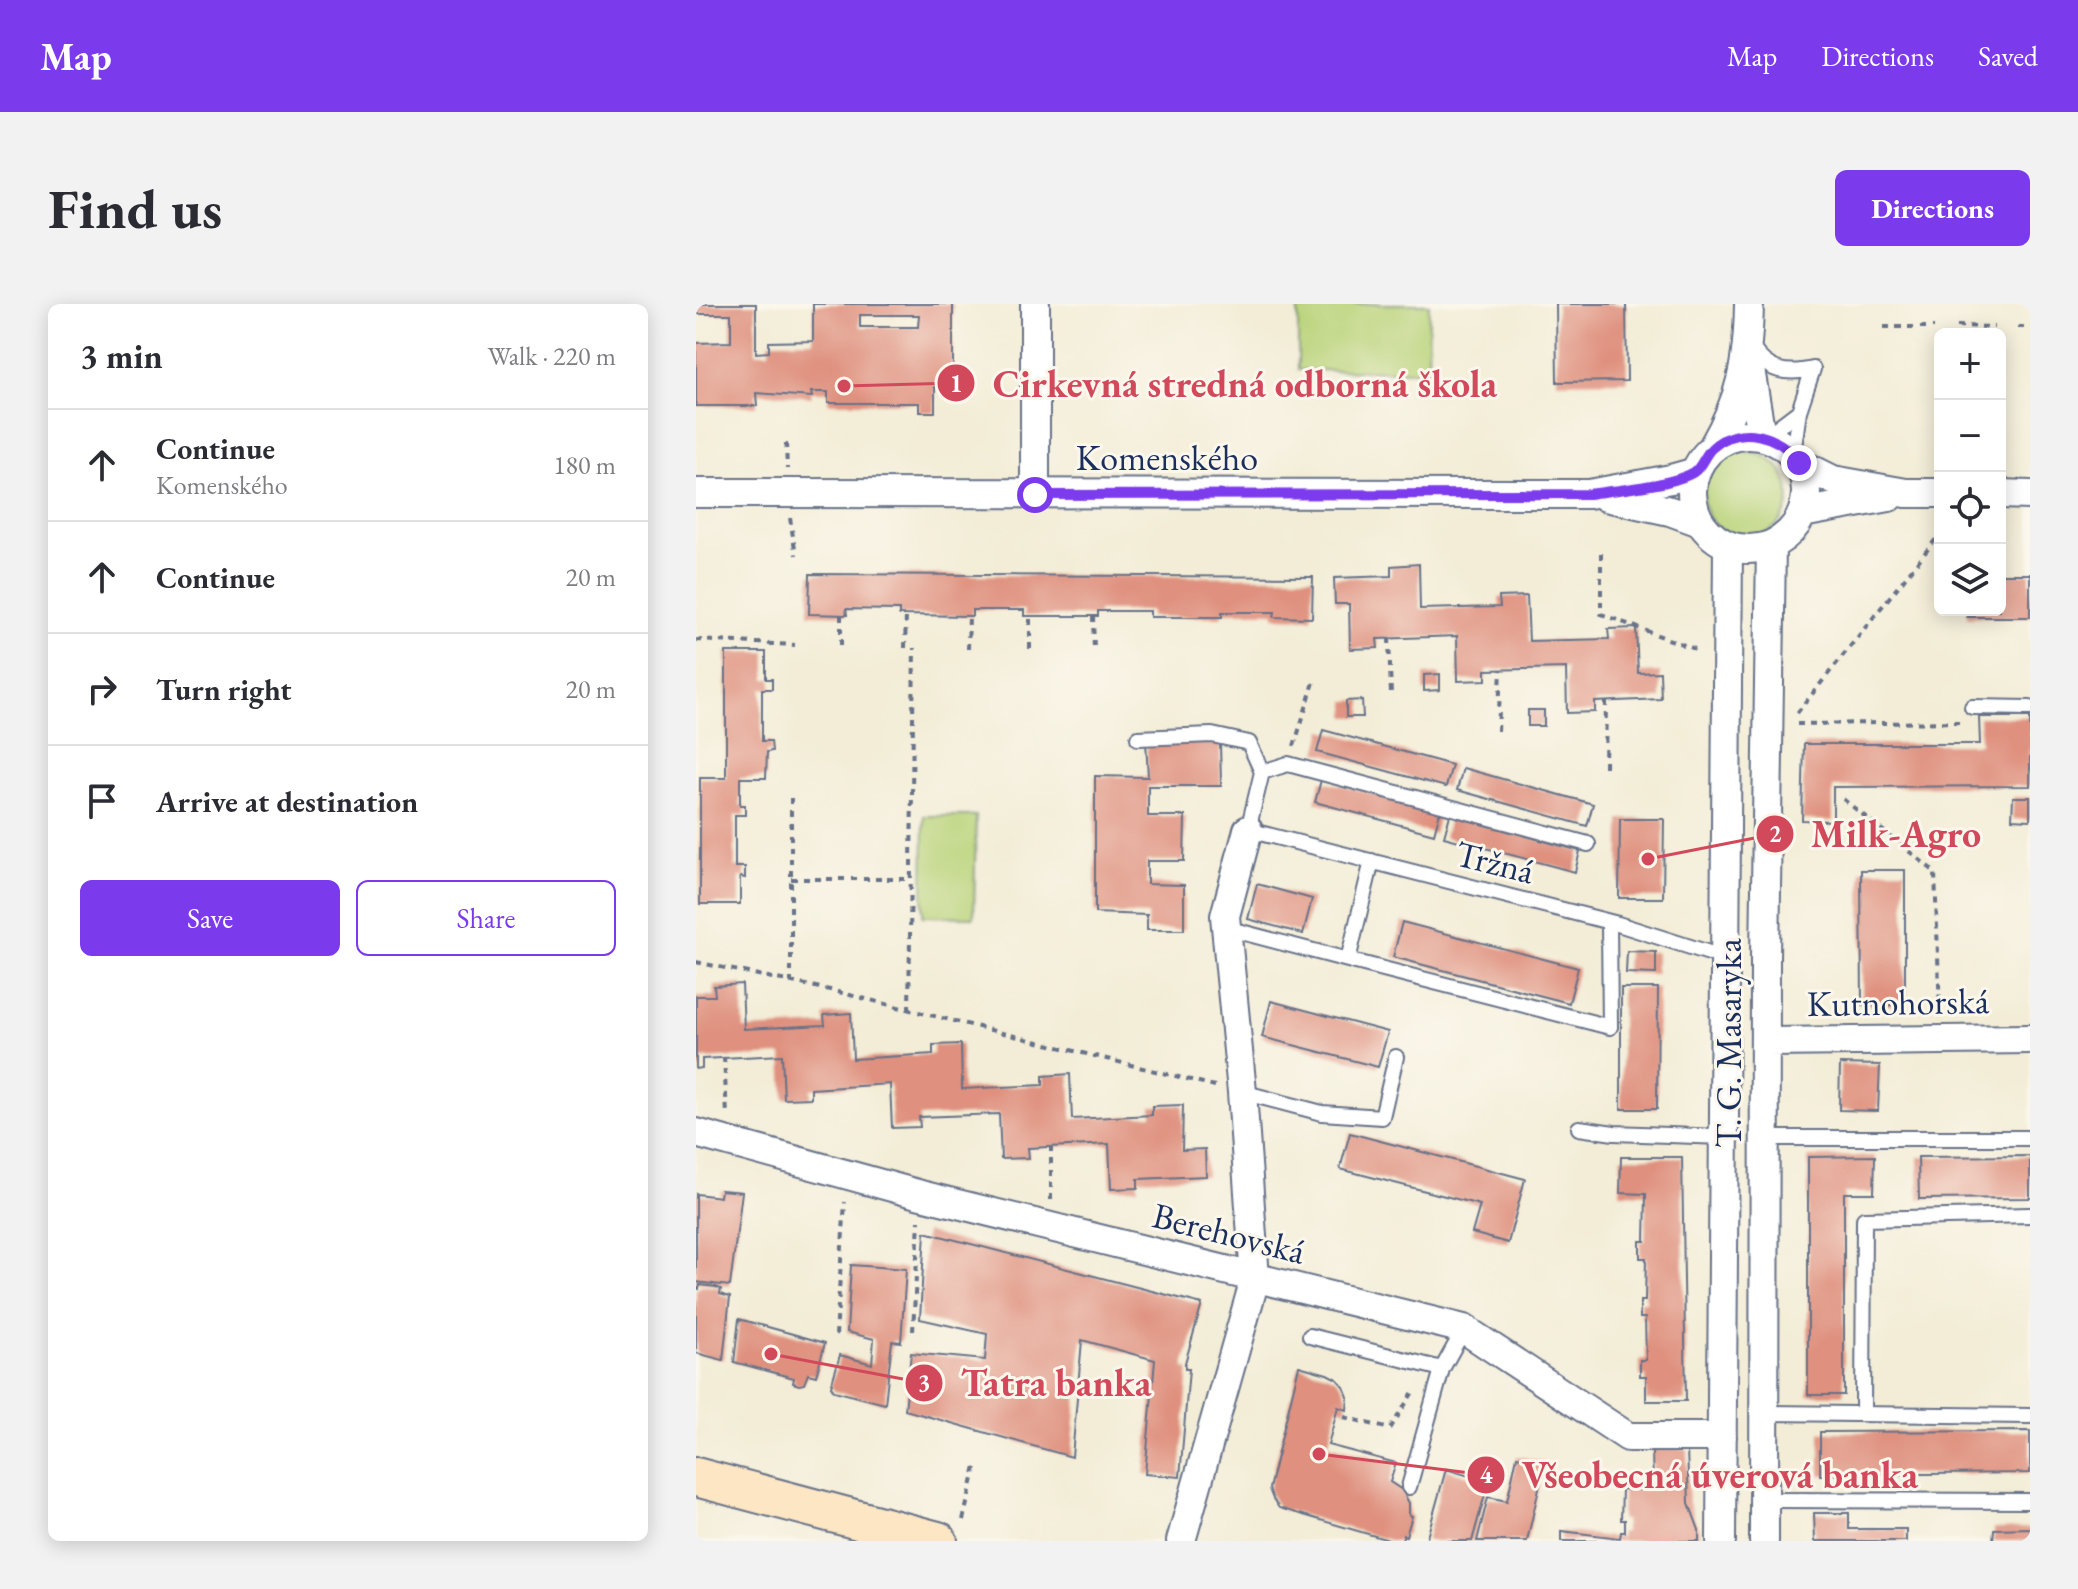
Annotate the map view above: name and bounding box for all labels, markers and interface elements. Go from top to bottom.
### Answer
text: Map [40,32,112,81]
text: Map [1727,38,1777,74]
text: Directions [1821,38,1934,74]
text: Saved [1978,38,2038,74]
button: Directions [1835,170,2030,246]
text: Find us [48,172,222,245]
map controls [1934,328,2006,616]
button: + [1934,328,2006,400]
text: 3 min [80,334,163,378]
text: Walk · 220 m [488,339,616,373]
callout: Cirkevná stredná odborná škola [936,352,1513,414]
text: Cirkevná stredná odborná škola [993,359,1497,408]
text: 1 [950,368,962,399]
button: − [1934,400,2006,472]
text: Continue [156,429,275,468]
street label: Komenského [1076,434,1258,481]
icon: ahead [80,443,124,487]
route end [1781,445,1817,481]
text: 180 m [553,448,616,482]
text: Komenského [156,468,288,502]
button: locate [1934,472,2006,544]
route start [1017,477,1053,513]
button: layers [1934,544,2006,616]
icon: ahead [80,555,124,599]
text: Continue [156,558,275,597]
text: 20 m [566,560,616,594]
icon: right [80,667,124,711]
text: Turn right [156,670,292,709]
text: 20 m [566,672,616,706]
icon: arrive [80,779,124,823]
text: Arrive at destination [156,782,418,821]
callout: Milk-Agro [1755,803,1998,865]
text: Milk-Agro [1811,809,1981,858]
text: 2 [1769,818,1782,849]
street label: Tržná [1451,830,1540,895]
button: Save [80,880,340,956]
button: Share [356,880,616,956]
street label: T. G. Masaryka [1705,938,1752,1148]
street label: Kutnohorská [1806,977,1990,1027]
street label: Berehovská [1148,1191,1311,1275]
callout: Tatra banka [904,1352,1167,1414]
text: Tatra banka [961,1358,1152,1407]
text: 3 [918,1367,930,1398]
callout: Všeobecná úverová banka [1466,1444,1934,1506]
text: Všeobecná úverová banka [1522,1450,1919,1499]
text: 4 [1480,1459,1493,1490]

